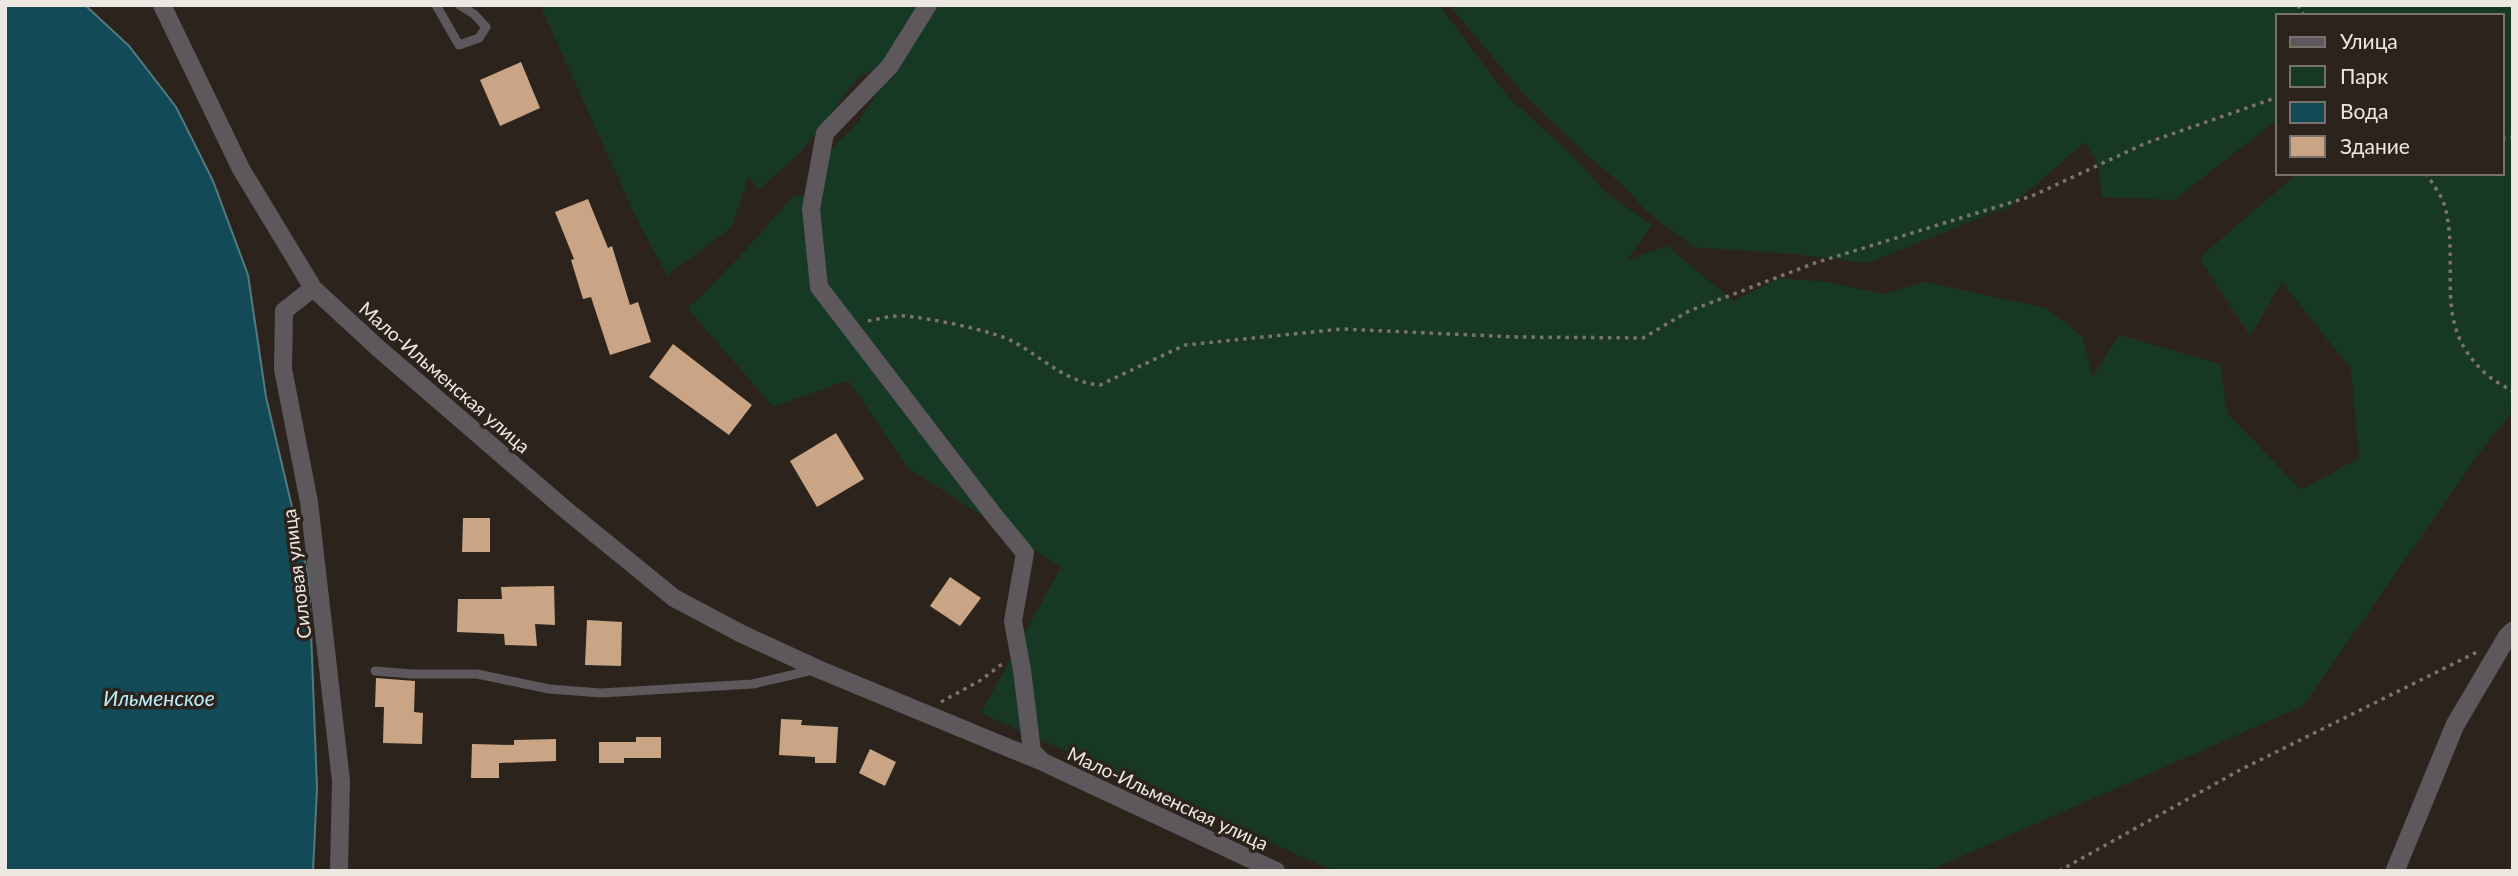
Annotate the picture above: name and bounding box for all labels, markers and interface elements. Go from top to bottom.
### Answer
legend [2276,14,2504,175]
text: Улица [2340,28,2398,53]
text: Парк [2340,63,2388,88]
text: Вода [2340,98,2388,123]
text: Здание [2340,133,2410,158]
street label: Мало-Ильменская улица [355,297,535,457]
street label: Силовая улица [277,508,315,640]
water label: Ильменское [103,685,215,710]
street label: Мало-Ильменская улица [1064,741,1272,855]

